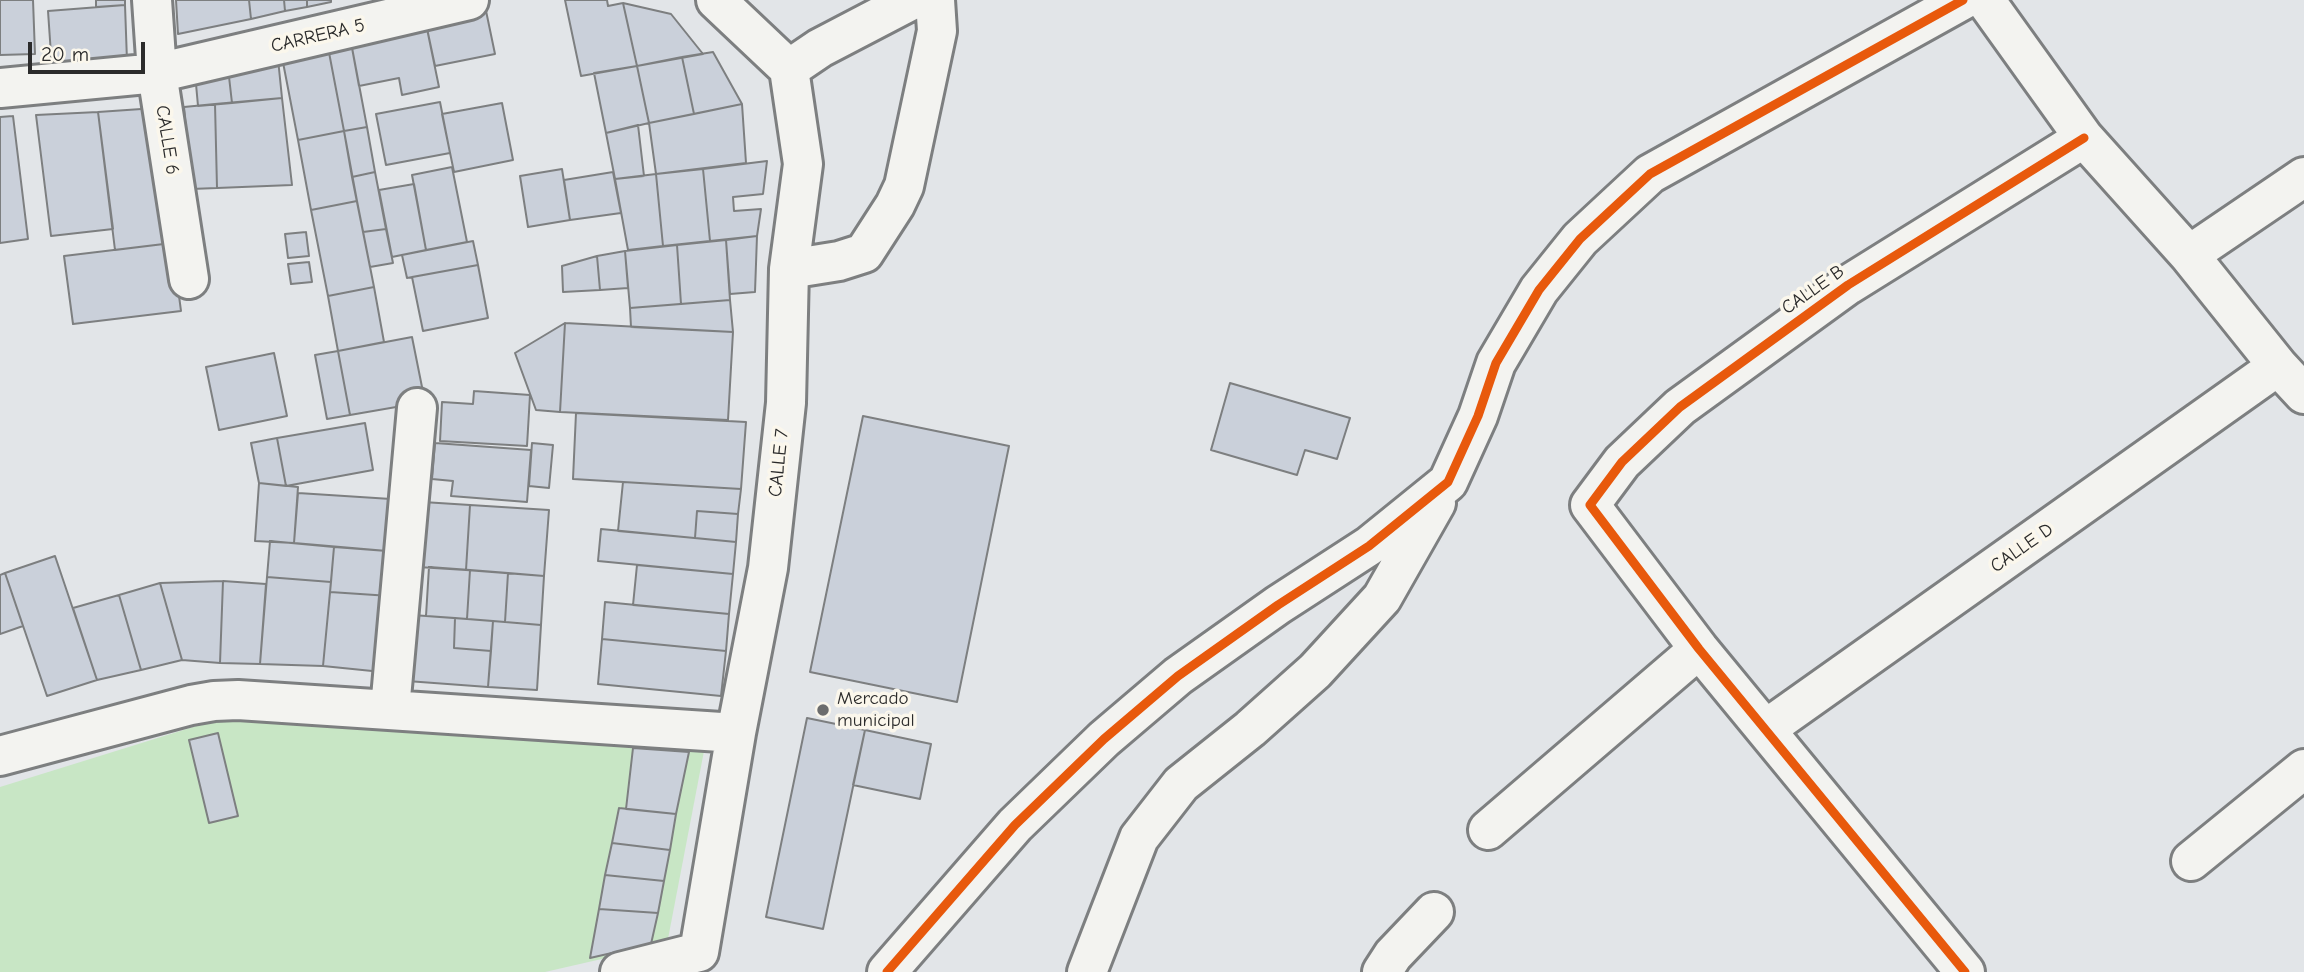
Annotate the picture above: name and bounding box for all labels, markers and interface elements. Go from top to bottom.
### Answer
street label: CARRERA 5 [269,14,367,58]
scale bar [32,28,149,72]
text: 20 m [41,42,89,66]
street label: CALLE 6 [150,104,184,176]
street label: CALLE B [1777,260,1849,320]
street label: CALLE 7 [764,428,794,498]
street label: CALLE D [1986,518,2058,578]
place label: Mercado municipal [837,688,915,732]
marker: Mercado municipal [815,702,831,718]

